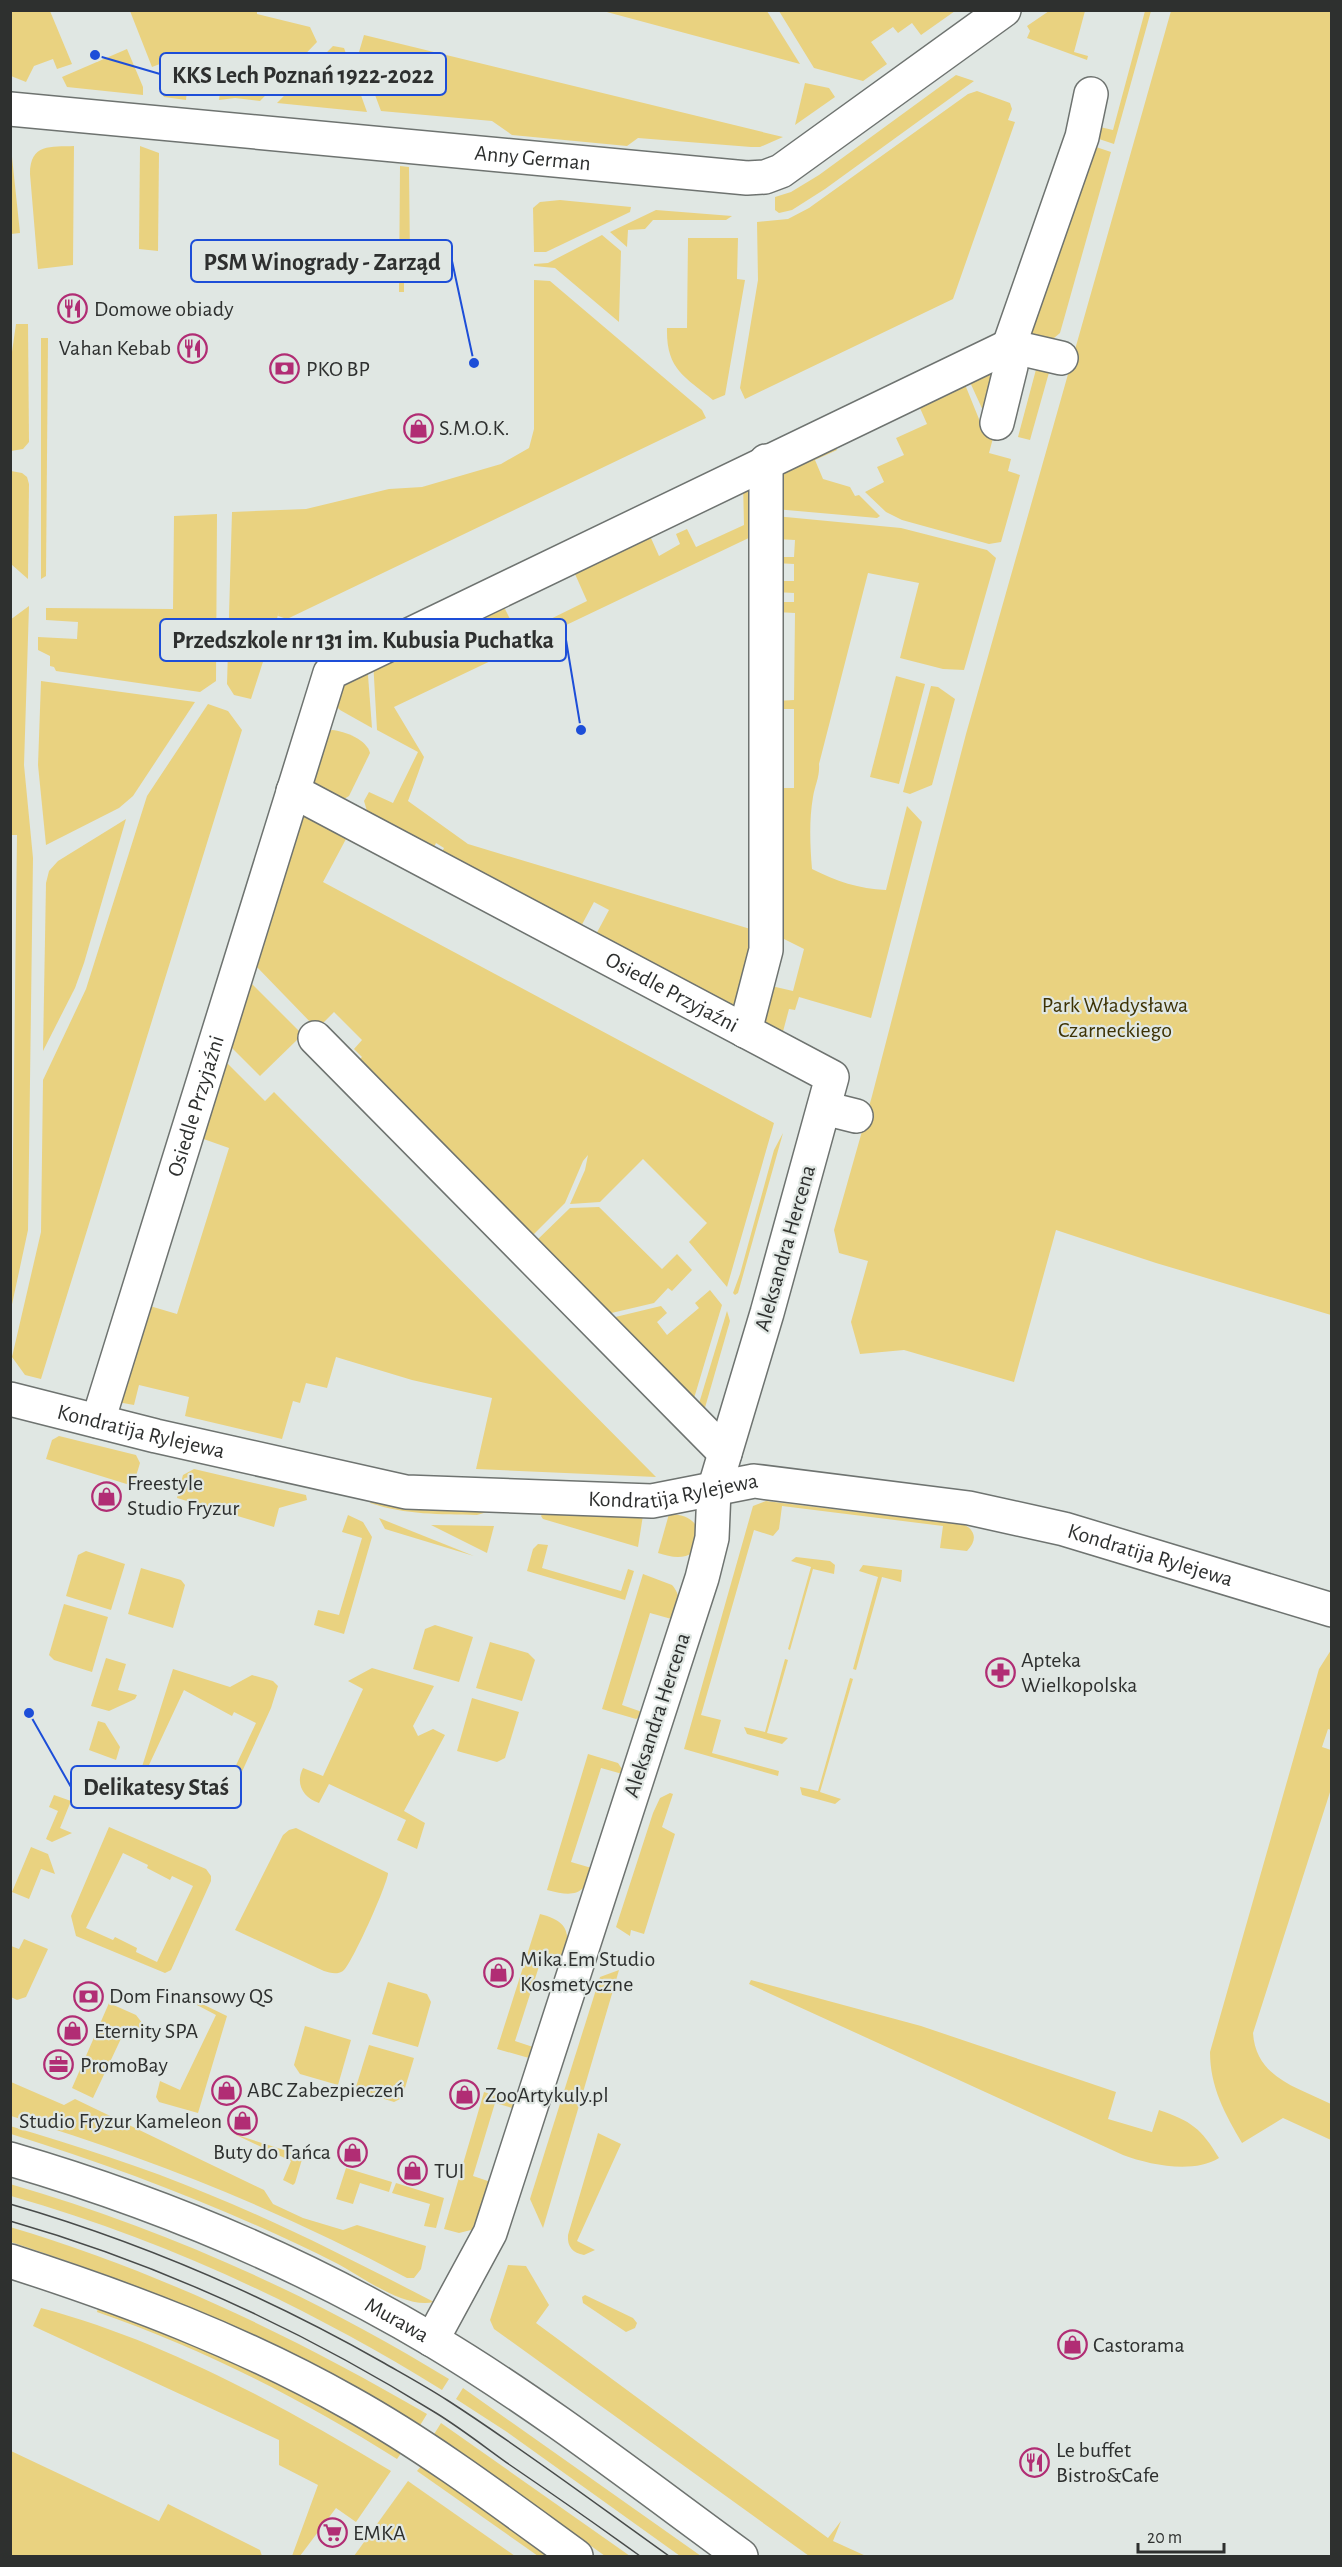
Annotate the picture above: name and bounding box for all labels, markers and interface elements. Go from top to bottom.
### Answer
callout: KKS Lech Poznań 1922-2022 [160,53,446,95]
text: KKS Lech Poznań 1922-2022 [172,64,434,88]
street label: Anny German [474,142,592,174]
callout: PSM Winogrady - Zarząd [191,240,452,282]
text: PSM Winogrady - Zarząd [203,251,441,275]
restaurant icon: Domowe obiady [57,293,89,325]
place label: Domowe obiady [94,298,234,320]
restaurant icon: Vahan Kebab [176,332,208,364]
place label: Vahan Kebab [59,337,171,359]
bank icon: PKO BP [269,353,301,385]
place label: PKO BP [306,358,370,380]
shop icon: S.M.O.K. [402,412,434,444]
place label: S.M.O.K. [439,417,510,439]
callout: Przedszkole nr 131 im. Kubusia Puchatka [160,619,566,661]
text: Przedszkole nr 131 im. Kubusia Puchatka [172,629,554,653]
street label: Osiedle Przyjaźni [602,948,742,1036]
park label: Park Władysława Czarneckiego [1042,994,1188,1041]
street label: Osiedle Przyjaźni [164,1032,228,1179]
street label: Aleksandra Hercena [751,1162,819,1334]
street label: Kondratija Rylejewa [55,1400,227,1462]
street label: Kondratija Rylejewa [588,1469,760,1512]
place label: Freestyle Studio Fryzur [127,1472,239,1519]
shop icon: Freestyle Studio Fryzur [90,1480,122,1512]
street label: Kondratija Rylejewa [1065,1520,1235,1590]
street label: Aleksandra Hercena [620,1630,694,1800]
place label: Apteka Wielkopolska [1021,1649,1137,1696]
pharmacy icon: Apteka Wielkopolska [984,1657,1016,1689]
callout: Delikatesy Staś [71,1766,241,1808]
text: Delikatesy Staś [83,1776,229,1800]
place label: Mika.Em Studio Kosmetyczne [520,1948,655,1995]
shop icon: Mika.Em Studio Kosmetyczne [483,1956,515,1988]
bank icon: Dom Finansowy QS [72,1980,104,2012]
place label: Dom Finansowy QS [109,1985,273,2007]
shop icon: Eternity SPA [57,2015,89,2047]
place label: Eternity SPA [94,2020,199,2042]
office icon: PromoBay [43,2049,75,2081]
place label: PromoBay [80,2054,168,2076]
shop icon: ABC Zabezpieczeń [210,2074,242,2106]
place label: ABC Zabezpieczeń [247,2079,404,2101]
shop icon: ZooArtykuly.pl [448,2079,480,2111]
place label: ZooArtykuly.pl [485,2084,609,2106]
shop icon: Studio Fryzur Kameleon [227,2105,259,2137]
place label: Studio Fryzur Kameleon [19,2110,222,2132]
shop icon: Buty do Tańca [336,2136,368,2168]
place label: Buty do Tańca [213,2141,331,2163]
shop icon: TUI [397,2155,429,2187]
place label: TUI [434,2160,464,2182]
street label: Murawa [361,2293,433,2346]
shop icon: Castorama [1056,2329,1088,2361]
place label: Castorama [1093,2334,1185,2356]
place label: Le buffet Bistro&Cafe [1056,2439,1159,2486]
restaurant icon: Le buffet Bistro&Cafe [1019,2447,1051,2479]
scale bar [1138,2516,1224,2554]
supermarket icon: EMKA [316,2517,348,2549]
place label: EMKA [353,2522,406,2544]
text: 20 m [1147,2529,1182,2547]

